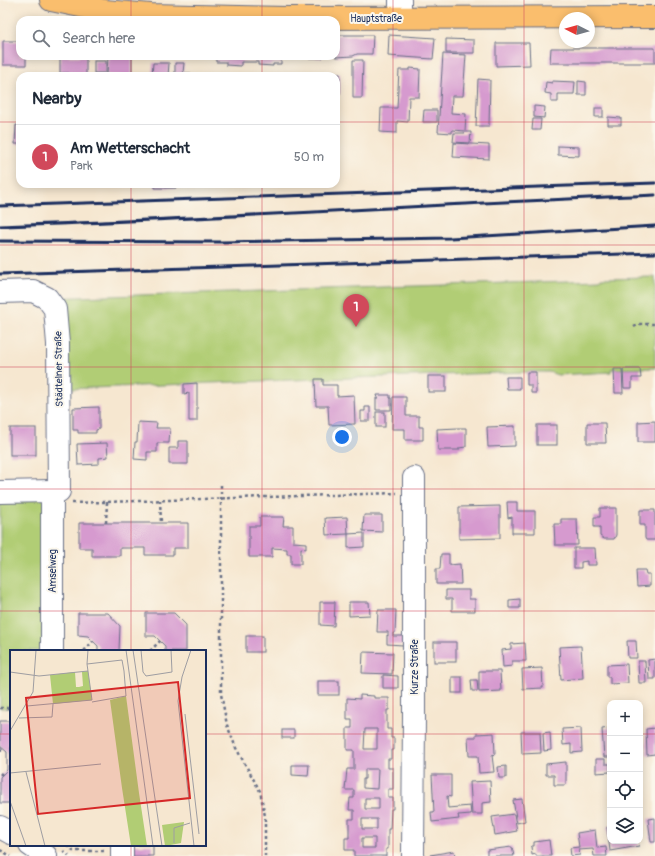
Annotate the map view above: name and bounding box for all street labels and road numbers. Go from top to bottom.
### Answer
street label: Hauptstraße [350,13,402,25]
street label: Städtelner Straße [52,331,66,407]
street label: Amselweg [47,549,59,593]
street label: Kurze Straße [409,639,421,695]

